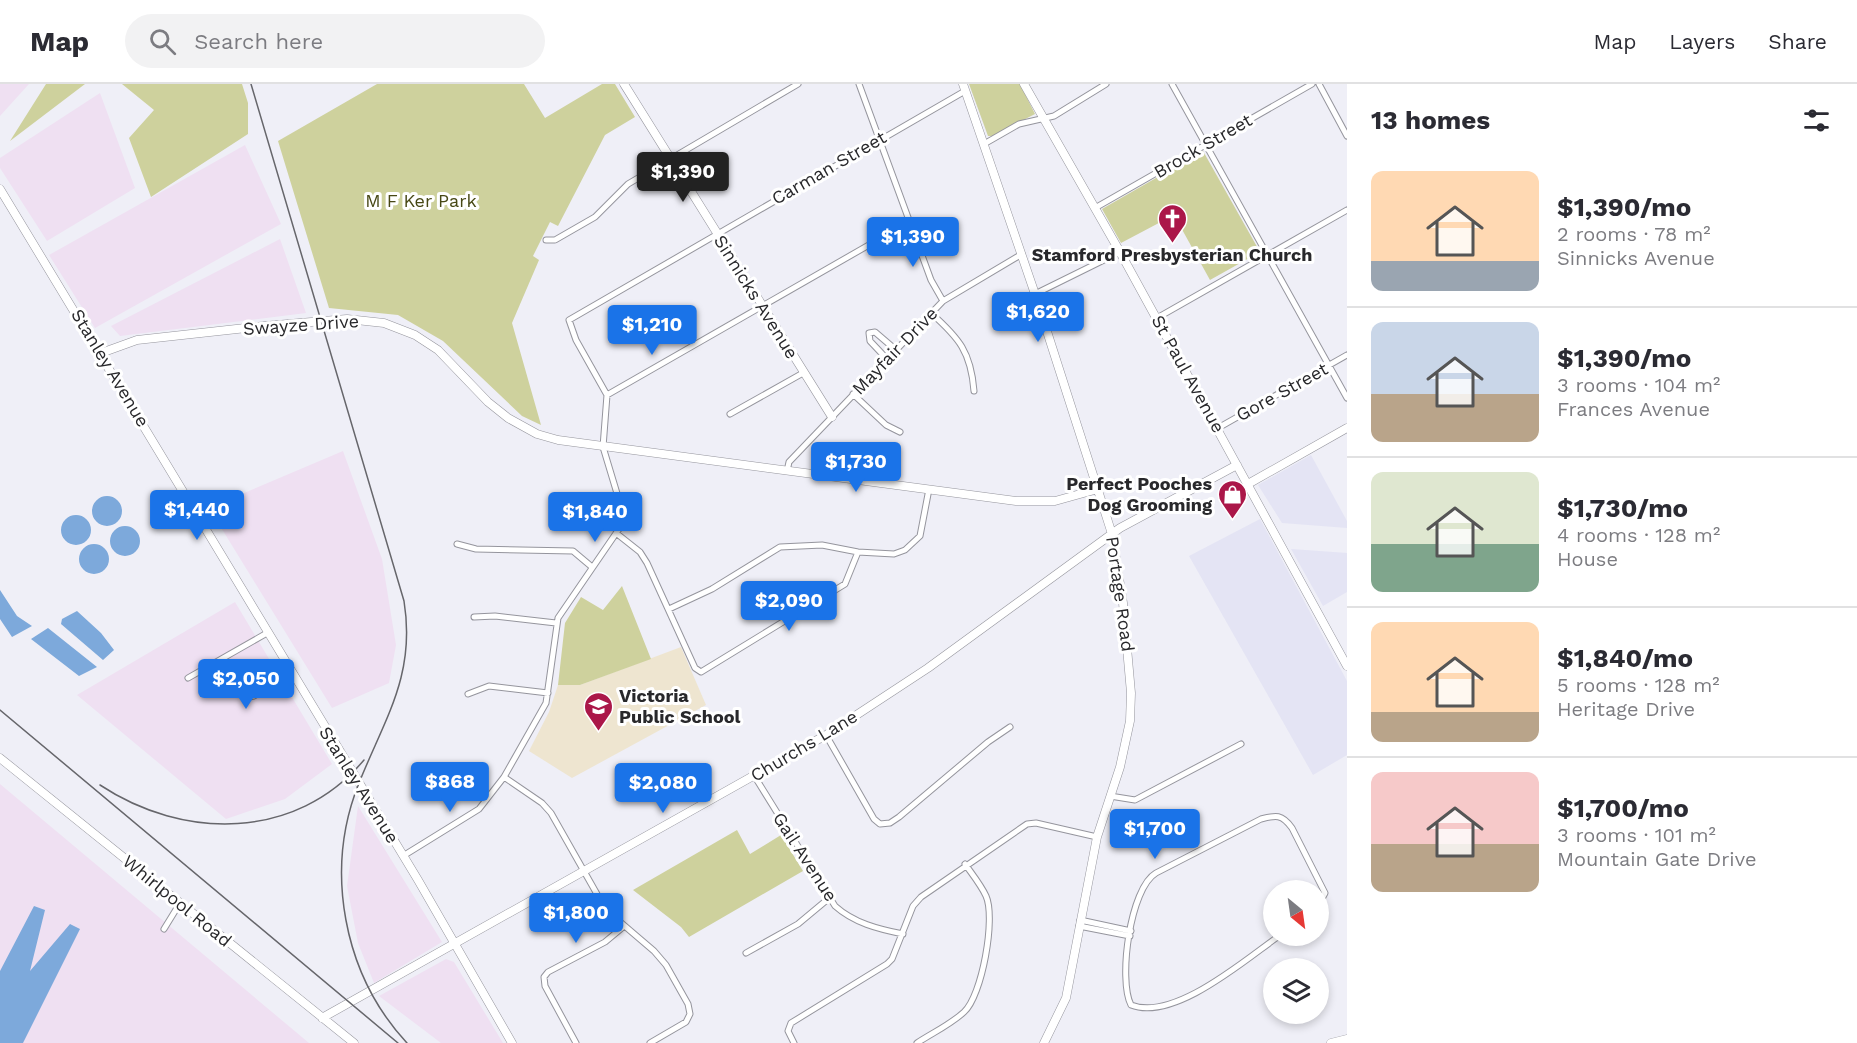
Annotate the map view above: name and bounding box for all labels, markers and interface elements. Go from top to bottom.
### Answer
search box [125,14,545,68]
text: Map [30,25,89,58]
icon: search [146,25,179,58]
text: Search here [194,29,323,54]
text: Map [1593,29,1636,54]
text: Layers [1669,29,1735,54]
text: Share [1768,29,1827,54]
icon: filters [1800,104,1833,137]
text: 13 homes [1371,105,1490,135]
street label: Brock Street [1150,109,1256,182]
street label: Carman Street [768,126,890,209]
pin: $1,390 [634,152,732,203]
text: $1,390 [651,159,715,183]
park label: M F Ker Park [365,190,477,211]
text: $1,390/mo [1557,192,1691,222]
icon: home [1419,195,1491,267]
church icon: Stamford Presbysterian Church [1156,202,1188,244]
pin: $1,390 [864,217,962,268]
text: 2 rooms · 78 m² [1557,222,1711,246]
text: $1,390 [881,224,945,248]
street label: Sinnicks Avenue [710,231,803,362]
place label: Stamford Presbysterian Church [1032,244,1312,265]
text: Sinnicks Avenue [1557,246,1715,270]
pin: $1,620 [989,292,1087,343]
text: $1,620 [1006,299,1070,323]
street label: Mayfair Drive [848,303,942,399]
street label: Stanley Avenue [67,305,154,430]
pin: $1,210 [603,305,701,356]
street label: Swayze Drive [242,310,360,339]
street label: St Paul Avenue [1147,311,1229,436]
text: $1,210 [622,312,682,336]
text: $1,390/mo [1557,343,1691,373]
icon: home [1419,346,1491,418]
street label: Gore Street [1232,358,1332,425]
text: 3 rooms · 104 m² [1557,373,1720,397]
text: Frances Avenue [1557,397,1710,421]
pin: $1,730 [807,442,905,493]
text: $1,730 [825,449,887,473]
place label: Perfect Pooches Dog Grooming [1066,473,1213,515]
shop icon: Perfect Pooches Dog Grooming [1217,478,1249,520]
pin: $1,440 [148,490,246,541]
pin: $1,840 [546,492,644,543]
text: $1,730/mo [1557,493,1688,523]
icon: home [1419,496,1491,568]
text: $1,440 [164,497,230,521]
text: $1,840 [562,499,628,523]
text: 4 rooms · 128 m² [1557,523,1720,547]
street label: Portage Road [1102,535,1139,653]
text: House [1557,547,1618,571]
pin: $2,090 [740,581,838,632]
text: $2,090 [755,588,823,612]
text: $1,840/mo [1557,643,1693,673]
icon: home [1419,646,1491,718]
pin: $2,050 [197,659,295,710]
text: $2,050 [212,666,280,690]
text: 5 rooms · 128 m² [1557,673,1720,697]
place label: Victoria Public School [619,685,740,727]
school or university icon: Victoria Public School [582,690,614,732]
text: Heritage Drive [1557,697,1695,721]
street label: Churchs Lane [746,705,861,786]
street label: Stanley Avenue [315,722,404,847]
pin: $868 [414,762,486,813]
pin: $2,080 [614,763,712,814]
text: $868 [425,769,475,793]
text: $2,080 [629,770,697,794]
text: $1,700/mo [1557,793,1689,823]
icon: home [1419,796,1491,868]
street label: Gail Avenue [769,808,842,905]
pin: $1,700 [1106,809,1204,860]
text: $1,700 [1124,816,1186,840]
text: 3 rooms · 101 m² [1557,823,1716,847]
text: Mountain Gate Drive [1557,847,1757,871]
street label: Whirlpool Road [119,850,236,951]
north arrow [1263,880,1329,946]
map controls [1263,880,1329,1024]
pin: $1,800 [527,893,625,944]
text: $1,800 [543,900,609,924]
button: layers [1263,958,1329,1024]

